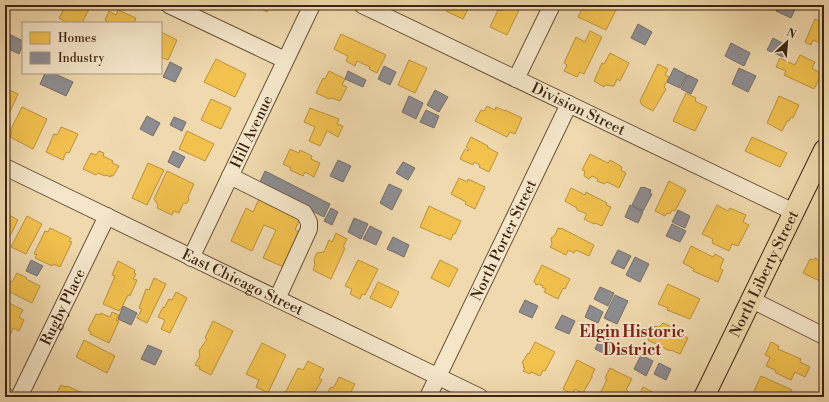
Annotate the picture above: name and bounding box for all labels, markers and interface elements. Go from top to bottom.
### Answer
legend [22,22,162,74]
north arrow [767,22,807,62]
text: N [784,26,798,42]
text: Homes [58,31,96,46]
text: Industry [58,51,105,66]
street label: Division Street [528,78,629,140]
street label: Hill Avenue [226,92,277,171]
street label: North Porter Street [466,176,541,304]
street label: North Liberty Street [725,207,803,340]
street label: East Chicago Street [179,245,307,320]
street label: Rugby Place [36,266,89,349]
district label: Elgin Historic District [579,322,685,360]

